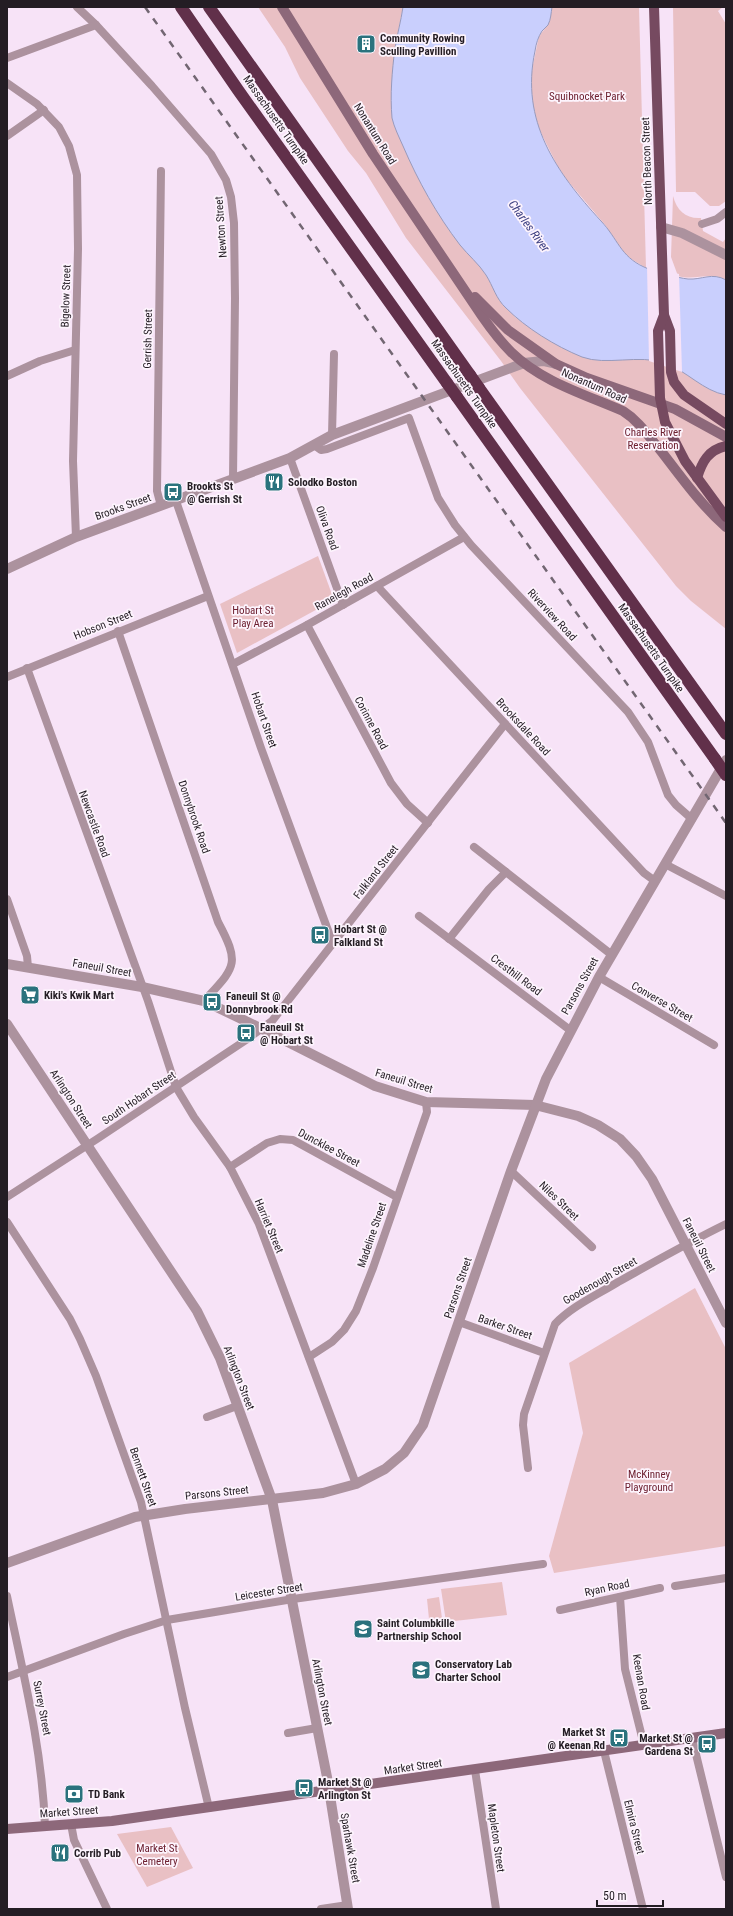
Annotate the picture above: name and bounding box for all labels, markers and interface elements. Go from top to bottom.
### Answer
place label: Community Rowing Sculling Pavillion [380,32,465,58]
building icon: Community Rowing Sculling Pavillion [355,33,377,55]
street label: Massachusetts Turnpike [240,73,312,167]
park label: Squibnocket Park [549,90,625,103]
street label: Nonantum Road [351,101,399,167]
street label: North Beacon Street [639,117,655,205]
street label: Newton Street [212,196,230,258]
water label: Charles River [506,198,553,255]
street label: Bigelow Street [58,264,74,328]
street label: Gerrish Street [141,309,155,369]
street label: Massachusetts Turnpike [428,337,500,431]
street label: Nonantum Road [560,366,628,406]
park label: Charles River Reservation [625,426,682,452]
restaurant icon: Solodko Boston [263,471,285,493]
place label: Solodko Boston [288,476,357,489]
place label: Brookts St @ Gerrish St [187,480,243,506]
bus stop icon: Brookts St @ Gerrish St [162,481,184,503]
street label: Brooks Street [93,491,153,523]
street label: Oliva Road [313,504,341,552]
street label: Ranelegh Road [313,571,375,613]
street label: Riverview Road [525,587,579,643]
street label: Massachusetts Turnpike [615,601,687,695]
park label: Hobart St Play Area [232,604,274,630]
street label: Hobson Street [72,607,134,643]
street label: Hobart Street [248,690,280,750]
street label: Corinne Road [352,694,390,752]
street label: Brooksdale Road [493,696,553,758]
street label: Donnybrook Road [175,779,213,855]
street label: Newcastle Road [76,789,112,859]
street label: Falkland Street [351,842,401,902]
place label: Hobart St @ Falkland St [334,923,387,949]
bus stop icon: Hobart St @ Falkland St [309,924,331,946]
street label: Cresthill Road [488,952,544,998]
street label: Parsons Street [559,955,601,1017]
street label: Faneuil Street [72,956,132,980]
street label: Converse Street [629,979,695,1025]
supermarket icon: Kiki's Kwik Mart [19,984,41,1006]
place label: Kiki's Kwik Mart [44,989,114,1002]
place label: Faneuil St @ Donnybrook Rd [226,990,293,1016]
bus stop icon: Faneuil St @ Donnybrook Rd [201,991,223,1013]
place label: Faneuil St @ Hobart St [260,1021,314,1047]
bus stop icon: Faneuil St @ Hobart St [235,1022,257,1044]
street label: Faneuil Street [374,1066,434,1096]
street label: Arlington Street [47,1067,95,1131]
street label: South Hobart Street [100,1069,178,1127]
street label: Duncklee Street [296,1126,362,1170]
street label: Niles Street [536,1179,582,1223]
street label: Harriet Street [252,1197,286,1255]
street label: Madeline Street [355,1201,389,1269]
street label: Faneuil Street [680,1216,718,1274]
street label: Goodenough Street [561,1255,639,1307]
street label: Parsons Street [441,1256,475,1320]
street label: Barker Street [476,1312,534,1342]
street label: Arlington Street [221,1344,257,1412]
street label: Bennett Street [127,1446,159,1508]
park label: McKinney Playground [625,1468,673,1494]
street label: Parsons Street [185,1483,249,1503]
street label: Ryan Road [583,1577,631,1599]
street label: Leicester Street [234,1580,304,1604]
place label: Saint Columbkille Partnership School [377,1617,461,1643]
school or university icon: Saint Columbkille Partnership School [352,1618,374,1640]
street label: Keenan Road [630,1653,652,1711]
street label: Arlington Street [309,1657,335,1727]
place label: Conservatory Lab Charter School [435,1658,512,1684]
school or university icon: Conservatory Lab Charter School [410,1659,432,1681]
street label: Surrey Street [30,1679,54,1737]
place label: Market St @ Keenan Rd [547,1726,606,1752]
bus stop icon: Market St @ Keenan Rd [608,1727,630,1749]
place label: Market St @ Gardena St [639,1732,694,1758]
bus stop icon: Market St @ Gardena St [696,1733,718,1755]
street label: Market Street [383,1756,443,1778]
place label: Market St @ Arlington St [318,1776,372,1802]
bus stop icon: Market St @ Arlington St [293,1777,315,1799]
bank icon: TD Bank [63,1783,85,1805]
place label: TD Bank [88,1788,125,1801]
street label: Elmira Street [621,1798,647,1856]
street label: Market Street [39,1803,99,1821]
street label: Mapleton Street [485,1803,507,1873]
street label: Sparhawk Street [337,1812,363,1884]
restaurant icon: Corrib Pub [49,1842,71,1864]
park label: Market St Cemetery [136,1842,178,1868]
place label: Corrib Pub [74,1847,121,1860]
scale bar [597,1882,663,1908]
text: 50 m [603,1889,627,1903]

